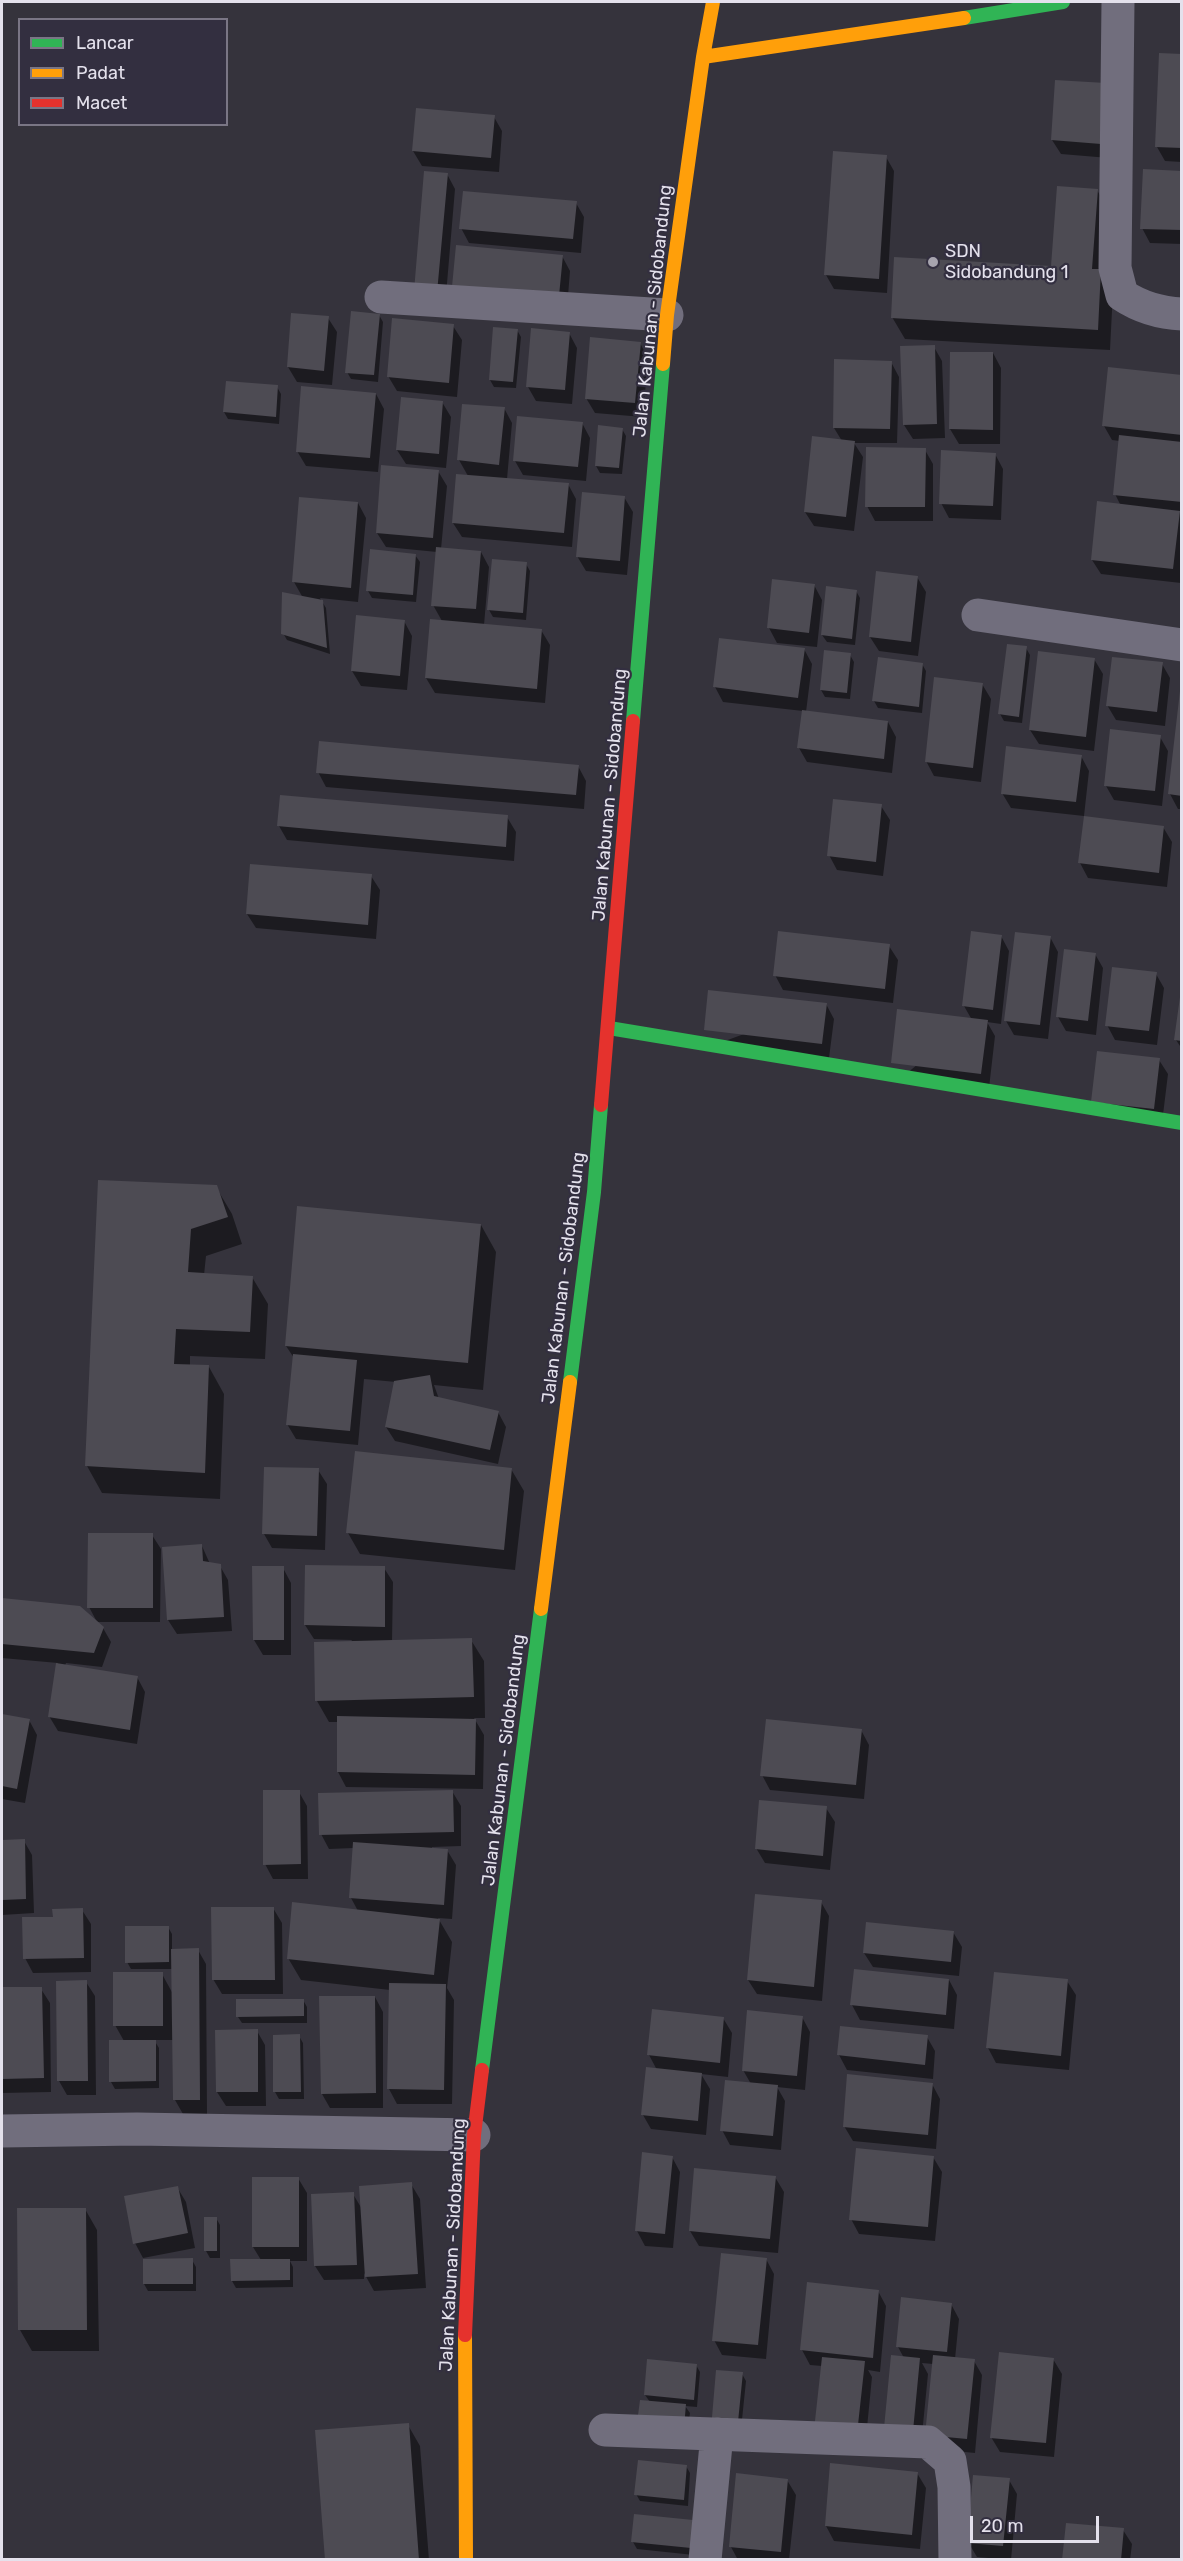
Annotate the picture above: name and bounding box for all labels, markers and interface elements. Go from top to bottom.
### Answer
legend [18,18,228,126]
text: Lancar [76,32,134,54]
text: Padat [76,62,125,84]
text: Macet [76,92,127,114]
street label: Jalan Kabunan - Sidobandung [629,184,677,438]
place label: SDN Sidobandung 1 [945,241,1068,284]
marker: SDN Sidobandung 1 [926,255,940,269]
street label: Jalan Kabunan - Sidobandung [588,668,632,922]
street label: Jalan Kabunan - Sidobandung [538,1151,590,1405]
street label: Jalan Kabunan - Sidobandung [478,1633,530,1887]
street label: Jalan Kabunan - Sidobandung [436,2118,470,2372]
scale bar [973,2504,1102,2542]
text: 20 m [981,2515,1023,2537]

